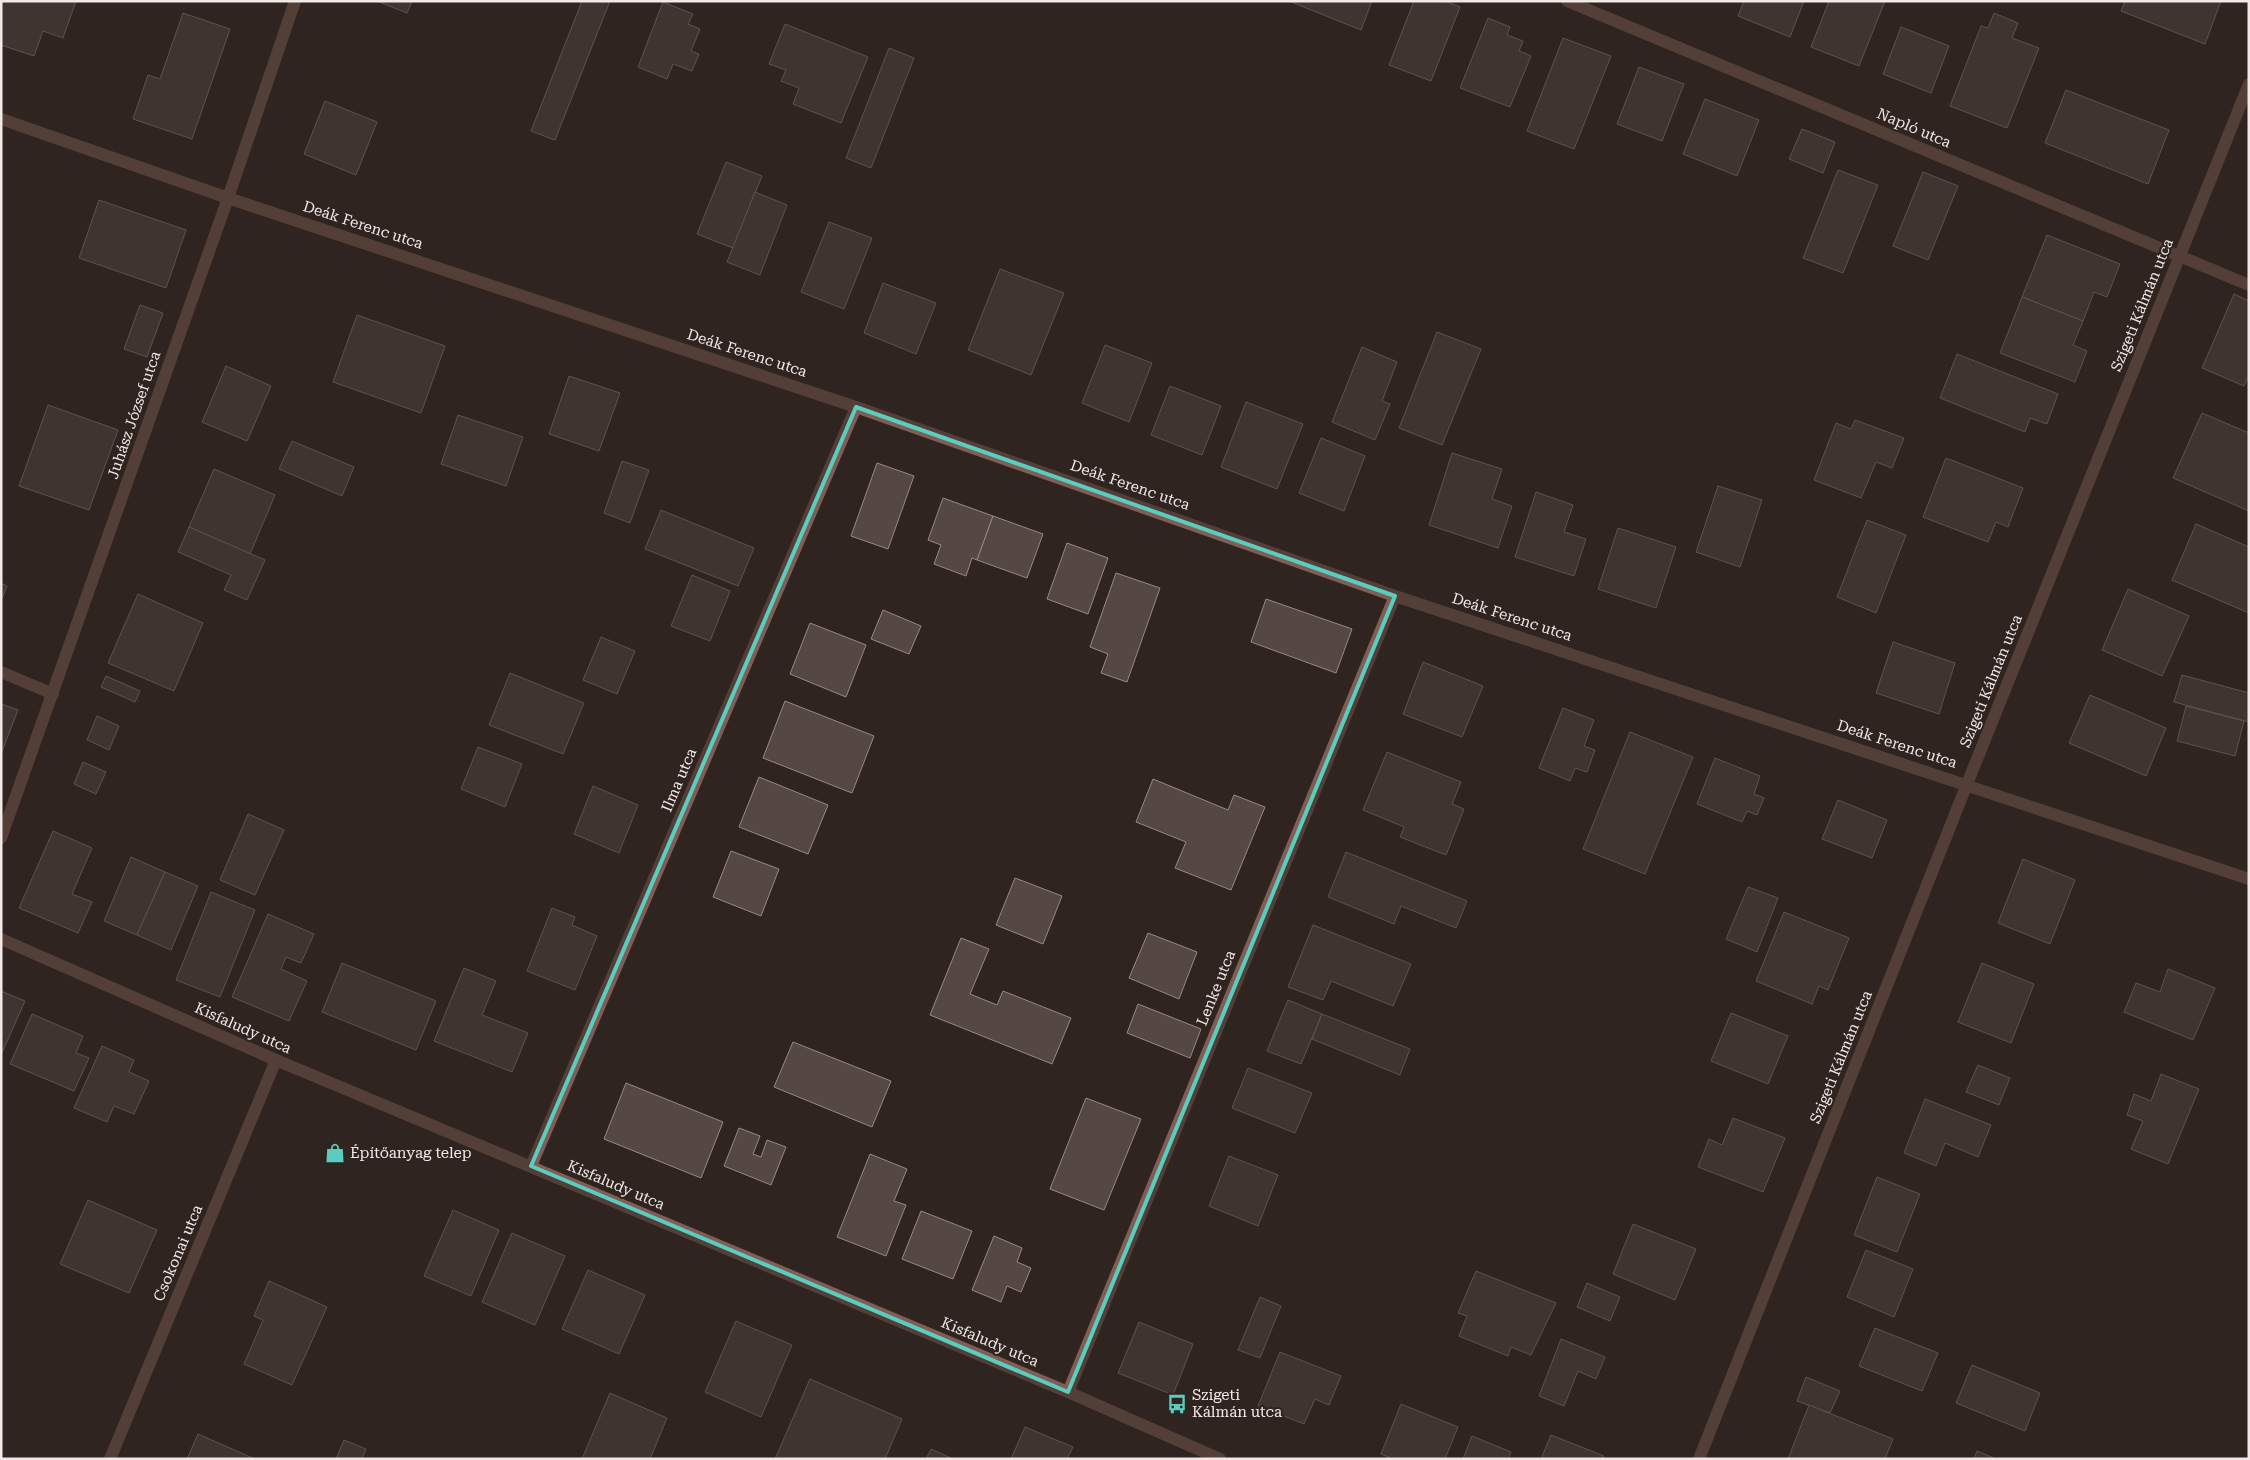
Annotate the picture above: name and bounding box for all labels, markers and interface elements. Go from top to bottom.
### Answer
street label: Napló utca [1874,104,1954,152]
street label: Deák Ferenc utca [301,197,425,253]
street label: Szigeti Kálmán utca [2107,236,2177,374]
street label: Deák Ferenc utca [685,325,809,381]
street label: Juhász József utca [104,349,164,481]
street label: Deák Ferenc utca [1068,456,1192,514]
street label: Deák Ferenc utca [1450,589,1574,645]
street label: Szigeti Kálmán utca [1956,612,2026,750]
street label: Deák Ferenc utca [1835,716,1959,772]
street label: Ilma utca [658,746,700,814]
street label: Lenke utca [1193,948,1239,1028]
street label: Szigeti Kálmán utca [1806,988,1876,1126]
street label: Kisfaludy utca [192,999,294,1057]
shop icon: Építőanyag telep [324,1142,346,1164]
place label: Építőanyag telep [350,1144,472,1162]
street label: Kisfaludy utca [565,1156,667,1214]
street label: Csokonai utca [150,1202,206,1304]
street label: Kisfaludy utca [939,1313,1041,1371]
place label: Szigeti Kálmán utca [1192,1386,1282,1421]
bus stop icon: Szigeti Kálmán utca [1166,1393,1188,1415]

